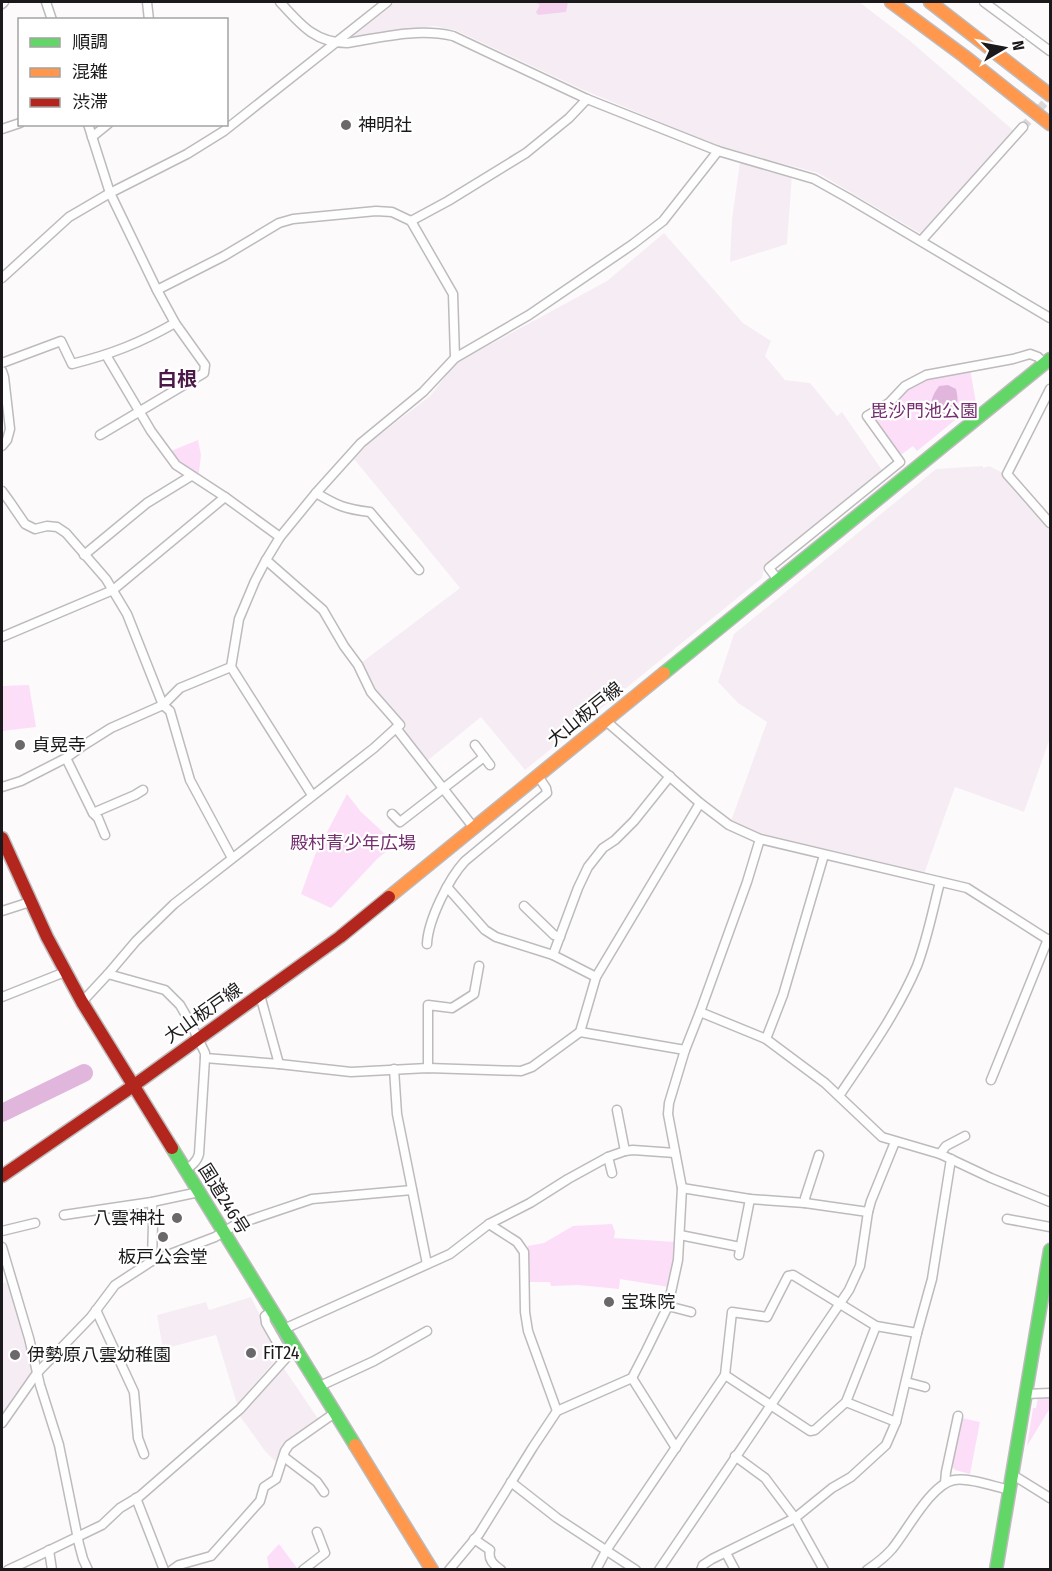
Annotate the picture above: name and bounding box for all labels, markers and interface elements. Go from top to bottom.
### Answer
legend [18,18,228,126]
north arrow [974,18,1034,78]
text: 順調 [72,31,108,53]
text: N [1008,39,1028,52]
text: 混雑 [72,61,108,83]
text: 渋滞 [72,91,108,113]
place label: 神明社 [358,114,412,136]
marker: 神明社 [339,118,353,132]
district label: 白根 [157,367,197,391]
park label: 毘沙門池公園 [870,400,978,422]
street label: 大山板戸線 [543,677,627,751]
place label: 貞晃寺 [32,734,86,756]
marker: 貞晃寺 [13,738,27,752]
park label: 殿村青少年広場 [290,832,416,854]
street label: 大山板戸線 [160,978,246,1048]
street label: 国道246号 [194,1160,254,1238]
place label: 八雲神社 [93,1207,165,1229]
marker: 八雲神社 [170,1211,184,1225]
marker: 板戸公会堂 [156,1230,170,1244]
place label: 板戸公会堂 [118,1246,208,1268]
place label: 宝珠院 [621,1291,675,1313]
marker: 宝珠院 [602,1295,616,1309]
place label: FiT24 [263,1342,300,1364]
place label: 伊勢原八雲幼稚園 [27,1344,171,1366]
marker: FiT24 [244,1346,258,1360]
marker: 伊勢原八雲幼稚園 [8,1348,22,1362]

